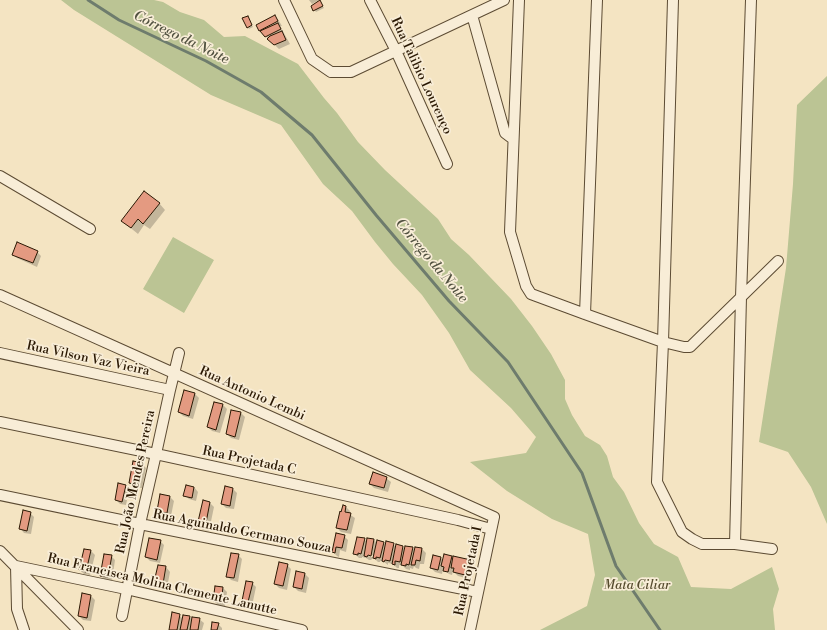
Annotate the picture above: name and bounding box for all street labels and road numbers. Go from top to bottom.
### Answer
street label: Rua Talibio Lourenço [387,15,455,137]
street label: Rua Vilson Vaz Vieira [25,338,151,380]
street label: Rua Antonio Lembi [197,364,307,424]
street label: Rua João Mendes Pereira [113,409,159,555]
street label: Rua Projetada C [201,443,297,479]
street label: Rua Aguinaldo Germano Souza [151,507,333,557]
street label: Rua Projetada I [452,525,486,617]
street label: Rua Francisca Molina Clemente Lanutte [46,551,278,619]

